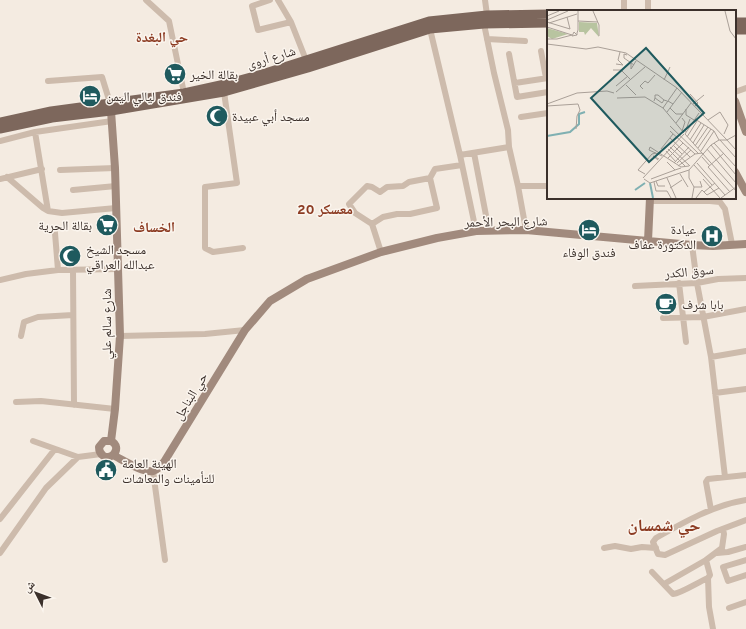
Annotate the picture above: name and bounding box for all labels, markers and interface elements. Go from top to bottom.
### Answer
inset map [547,10,736,199]
district label: حي البغدة [136,30,188,48]
street label: شارع أروى [245,43,298,74]
supermarket icon: بقالة الخير [162,61,188,87]
place label: بقالة الخير [189,68,238,84]
hotel icon: فندق ليالي اليمن [77,83,103,109]
place label: فندق ليالي اليمن [106,90,182,107]
mosque icon: مسجد أبي عبيدة [204,103,230,129]
place label: مسجد أبي عبيدة [232,109,310,127]
district label: معسكر 20 [297,202,353,219]
supermarket icon: بقالة الحرية [94,212,120,238]
street label: شارع البحر الأحمر [463,214,548,232]
hotel icon: فندق الوفاء [576,217,602,243]
place label: بقالة الحرية [38,219,92,235]
district label: الخساف [133,220,175,237]
place label: عيادة الدكتورة عفاف [629,223,696,254]
hospital icon: عيادة الدكتورة عفاف [699,223,725,249]
mosque icon: مسجد الشيخ عبدالله العراقي [57,243,83,269]
place label: مسجد الشيخ عبدالله العراقي [86,243,155,275]
place label: فندق الوفاء [562,246,616,262]
street label: سوق الكدر [663,263,714,283]
street label: شارع سالم علي [100,289,117,359]
cafe icon: بابا شرف [653,291,679,317]
place label: بابا شرف [682,298,724,314]
street label: حي البناجل [171,370,213,425]
public building icon: الهيئة العامة للتأمينات والمعاشات [93,457,119,483]
place label: الهيئة العامة للتأمينات والمعاشات [122,457,215,488]
district label: حي شمسان [628,516,700,539]
north arrow [16,573,56,613]
text: ش [20,578,39,596]

